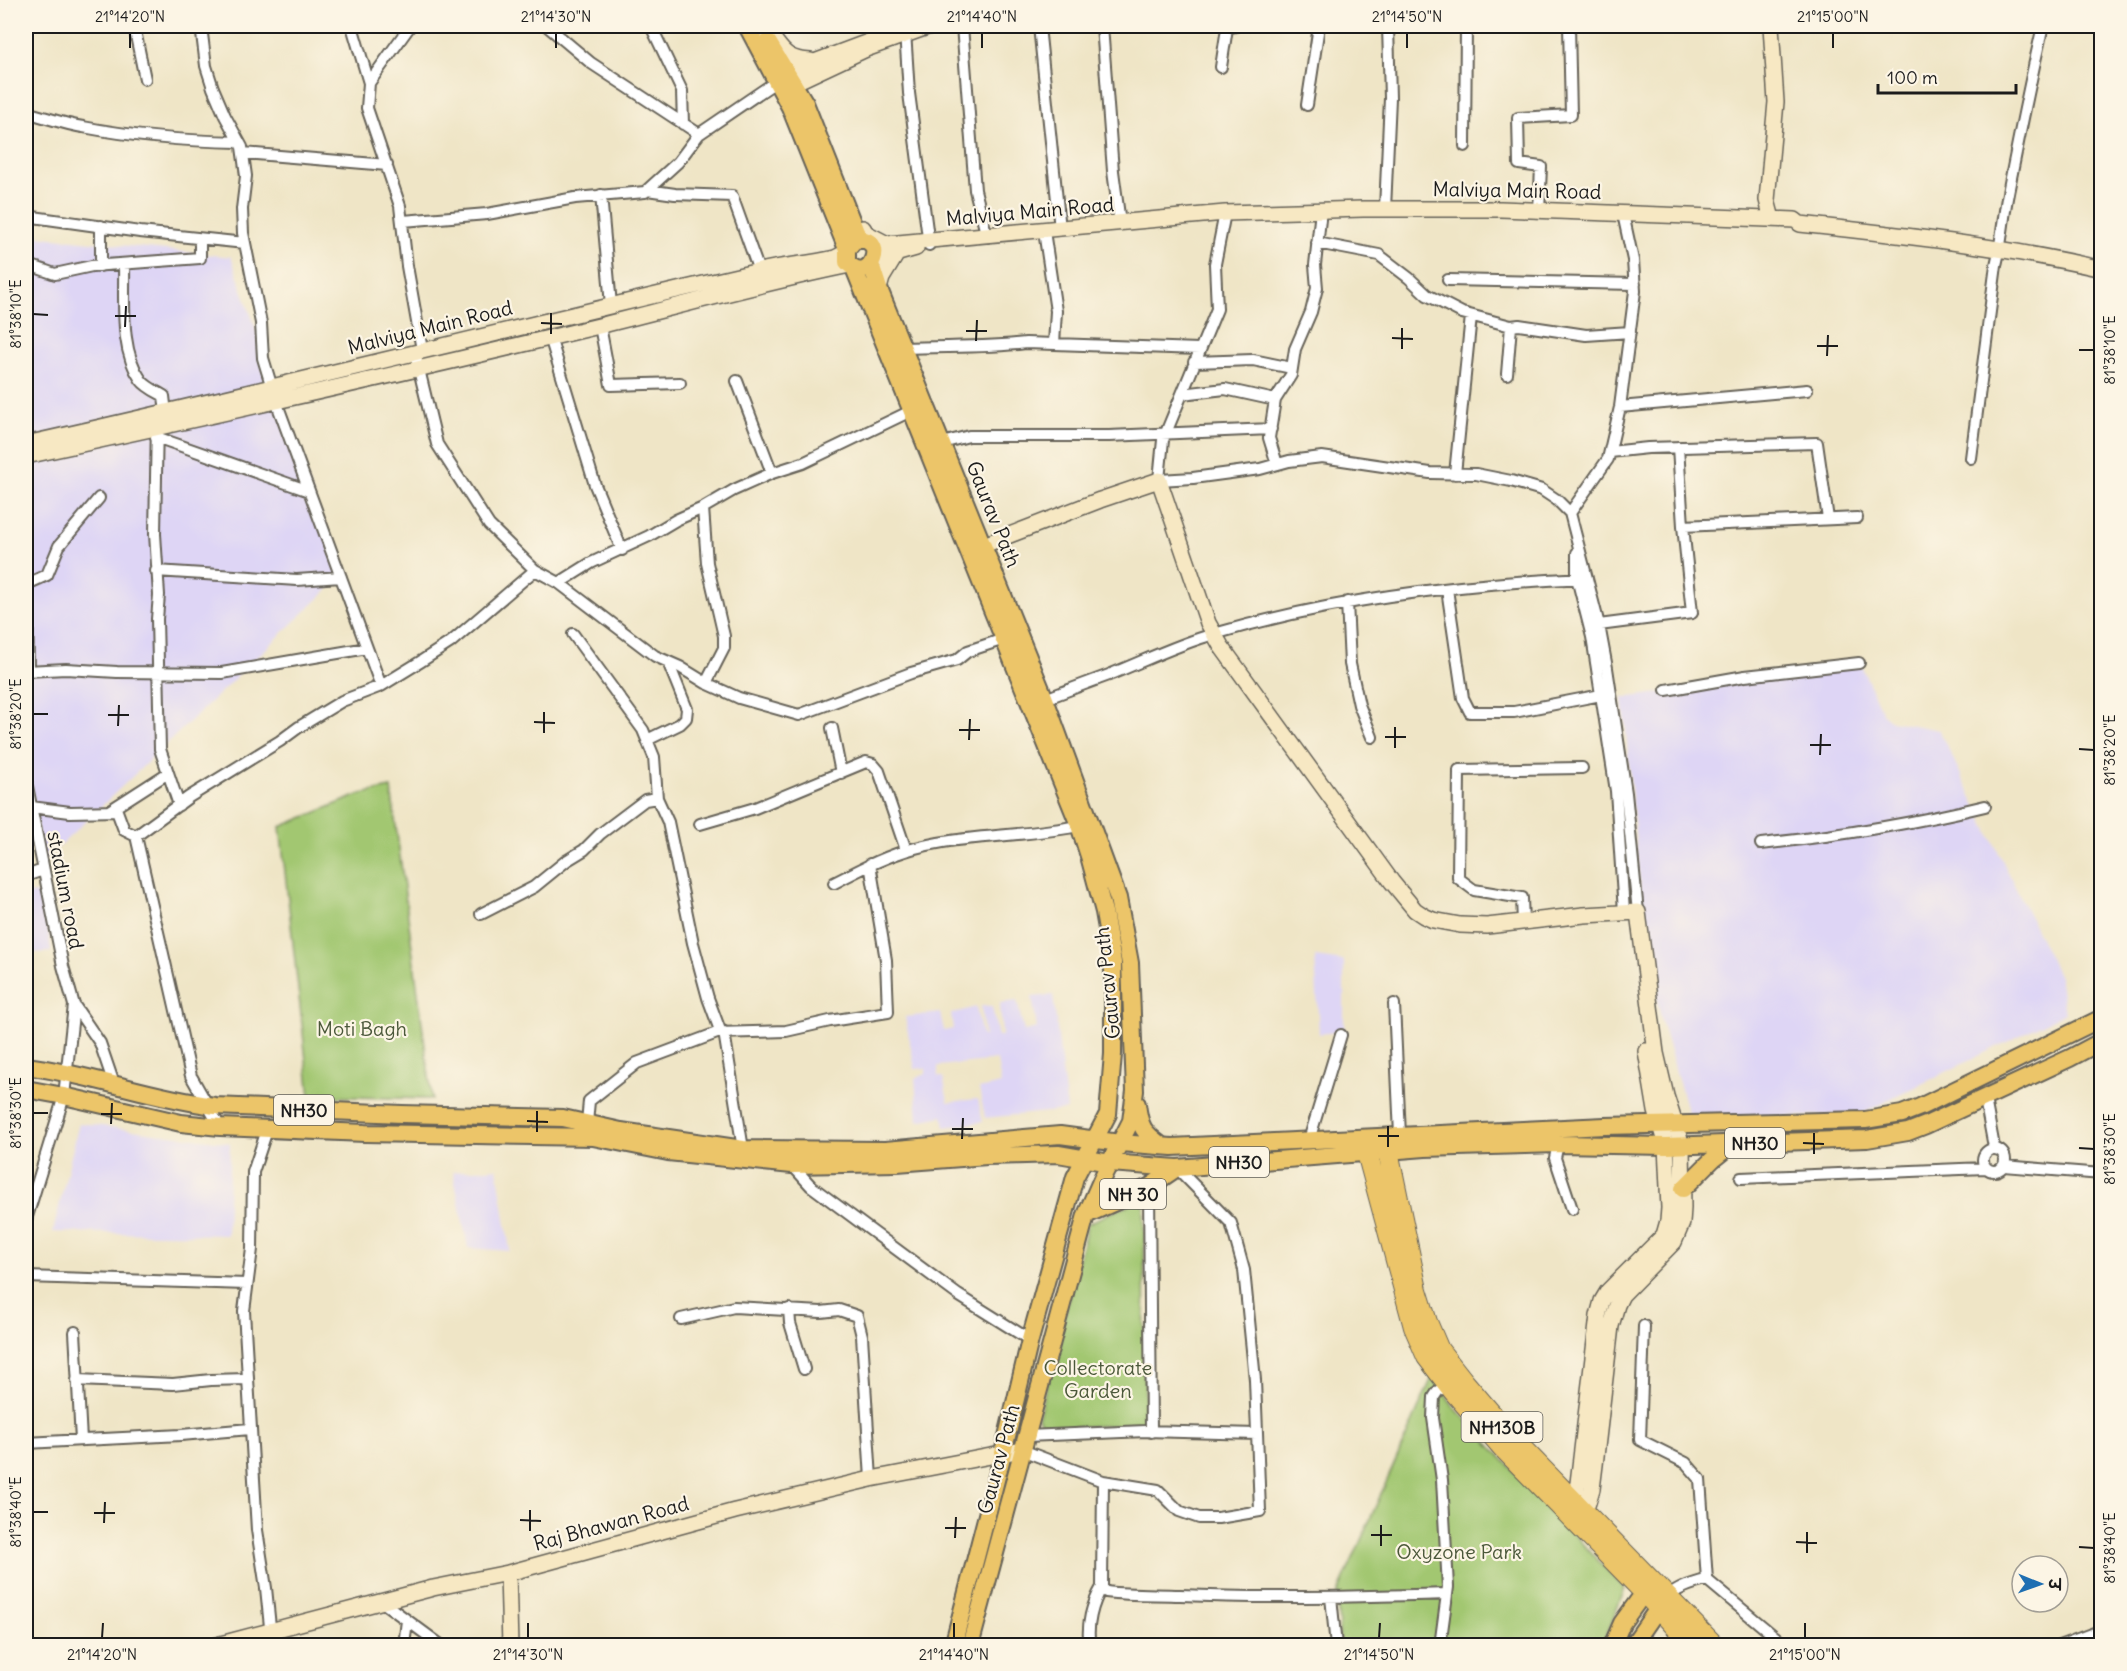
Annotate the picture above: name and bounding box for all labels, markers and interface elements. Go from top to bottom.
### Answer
text: 21°14'20"N [95,7,165,26]
text: 21°14'30"N [521,7,591,26]
text: 21°14'40"N [947,7,1017,26]
text: 21°14'50"N [1372,7,1442,26]
text: 21°15'00"N [1797,7,1869,26]
scale bar [1878,57,2016,95]
text: 100 m [1887,66,1938,89]
street label: Malviya Main Road [1432,176,1602,204]
street label: Malviya Main Road [945,191,1115,231]
text: 81°38'10"E [6,279,25,349]
street label: Malviya Main Road [345,294,515,360]
text: 81°38'10"E [2100,315,2119,385]
street label: Gaurav Path [961,457,1027,571]
text: 81°38'20"E [6,678,25,750]
text: 81°38'20"E [2100,714,2119,786]
street label: stadium road [42,829,90,951]
street label: Gaurav Path [1089,926,1125,1040]
park label: Moti Bagh [317,1016,407,1041]
text: 81°38'30"E [6,1077,25,1149]
road number: NH30 [274,1095,334,1125]
text: 81°38'30"E [2100,1113,2119,1185]
road number: NH30 [1725,1128,1785,1158]
road number: NH30 [1209,1147,1269,1177]
road number: NH 30 [1100,1179,1166,1209]
park label: Collectorate Garden [1044,1355,1152,1403]
street label: Gaurav Path [971,1401,1025,1517]
road number: NH130B [1462,1412,1543,1442]
text: 81°38'40"E [6,1476,25,1548]
street label: Raj Bhawan Road [531,1490,692,1556]
text: 81°38'40"E [2100,1512,2119,1584]
park label: Oxyzone Park [1396,1539,1522,1564]
north arrow [2010,1554,2070,1614]
text: उ [2045,1577,2065,1591]
text: 21°14'20"N [67,1645,137,1664]
text: 21°14'30"N [493,1645,563,1664]
text: 21°14'40"N [919,1645,989,1664]
text: 21°14'50"N [1344,1645,1414,1664]
text: 21°15'00"N [1769,1645,1841,1664]

